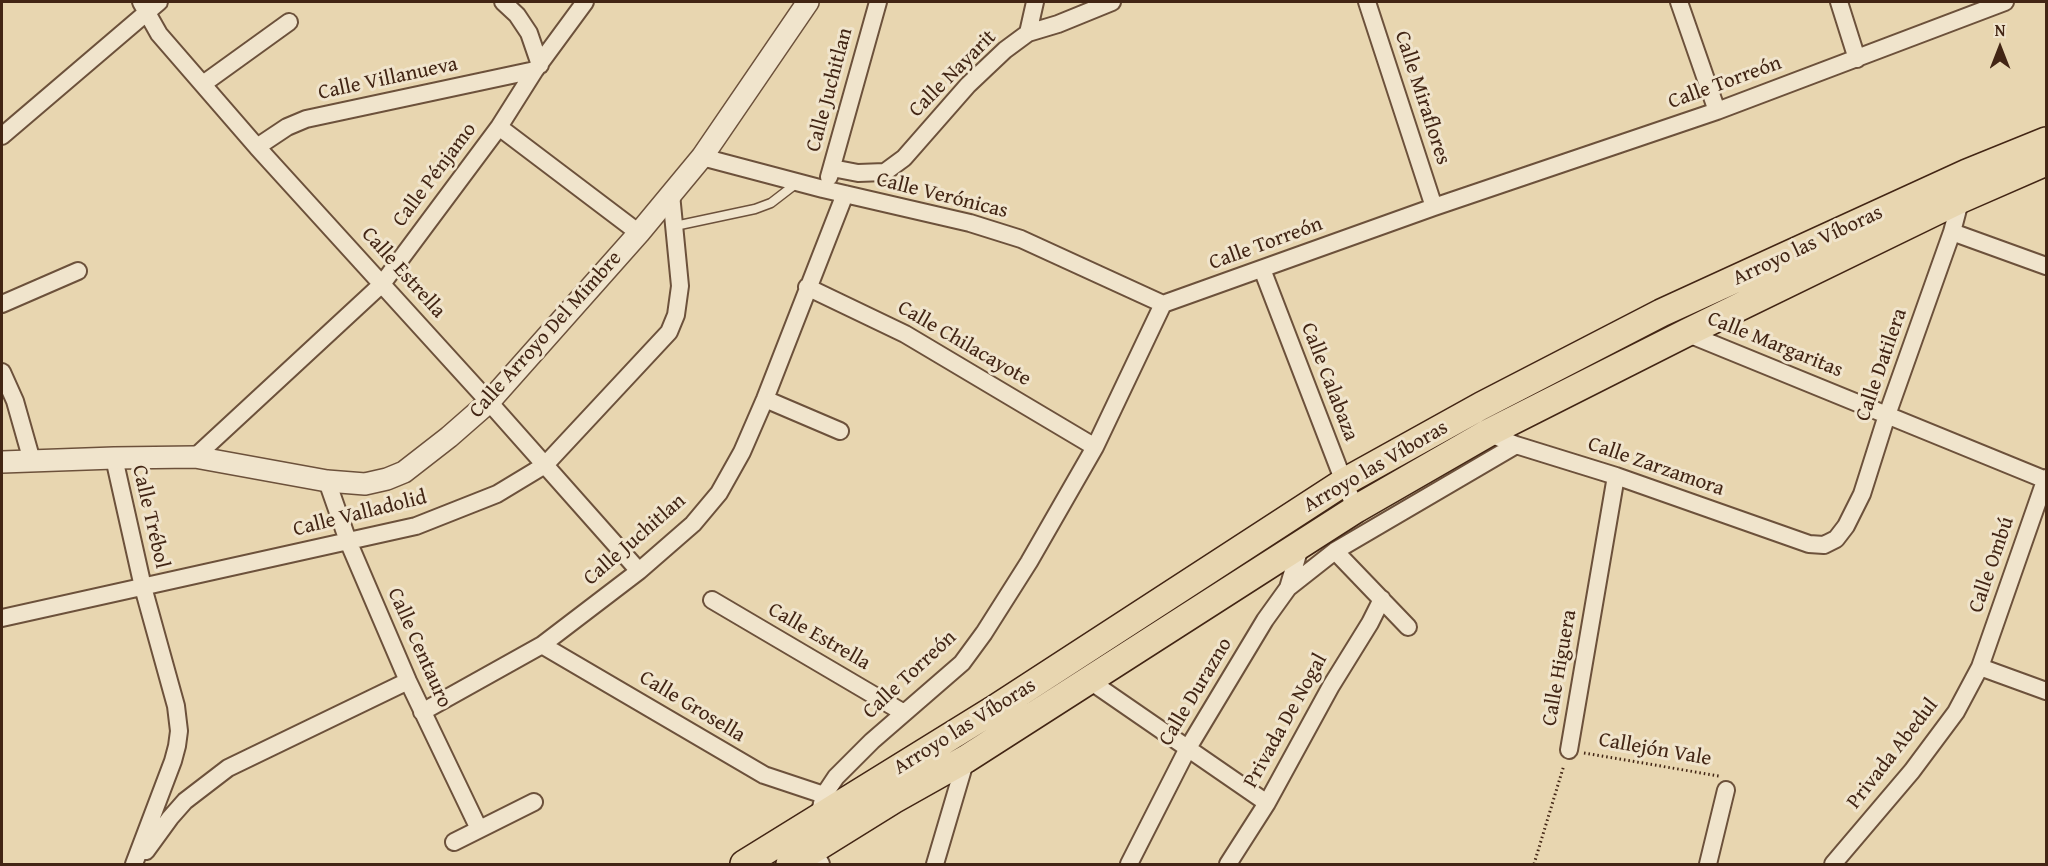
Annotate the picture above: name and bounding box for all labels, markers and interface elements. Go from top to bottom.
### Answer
north arrow [1970,18,2030,78]
text: N [1995,18,2005,42]
street label: Calle Juchitlan [801,25,859,155]
street label: Calle Nayarit [904,25,1002,123]
street label: Calle Miraflores [1389,28,1455,168]
street label: Calle Torreón [1665,51,1785,115]
street label: Calle Villanueva [316,52,460,106]
street label: Calle Pénjamo [388,118,482,232]
street label: Calle Verónicas [874,167,1010,225]
street label: Arroyo las Víboras [1729,200,1887,292]
street label: Calle Torreón [1206,212,1326,276]
street label: Calle Estrella [356,222,450,324]
street label: Calle Arroyo Del Mimbre [464,246,628,424]
street label: Calle Chilacayote [893,296,1035,392]
street label: Calle Datilera [1851,305,1913,425]
street label: Calle Margaritas [1704,306,1846,384]
street label: Calle Calabaza [1295,319,1363,445]
street label: Arroyo las Víboras [1299,415,1453,519]
street label: Calle Zarzamora [1584,432,1728,502]
street label: Calle Trébol [126,463,174,571]
street label: Calle Valladolid [291,485,429,543]
street label: Calle Juchitlan [579,489,691,591]
street label: Calle Ombú [1964,514,2020,616]
street label: Calle Centauro [381,584,457,712]
street label: Calle Estrella [763,598,875,676]
street label: Calle Higuera [1537,608,1583,728]
street label: Calle Torreón [858,625,962,725]
street label: Calle Durazno [1154,633,1238,751]
street label: Privada De Nogal [1239,650,1333,792]
street label: Calle Grosella [635,666,749,748]
street label: Arroyo las Víboras [889,673,1041,781]
street label: Privada Abedul [1842,694,1944,814]
street label: Callejón Vale [1597,728,1713,772]

